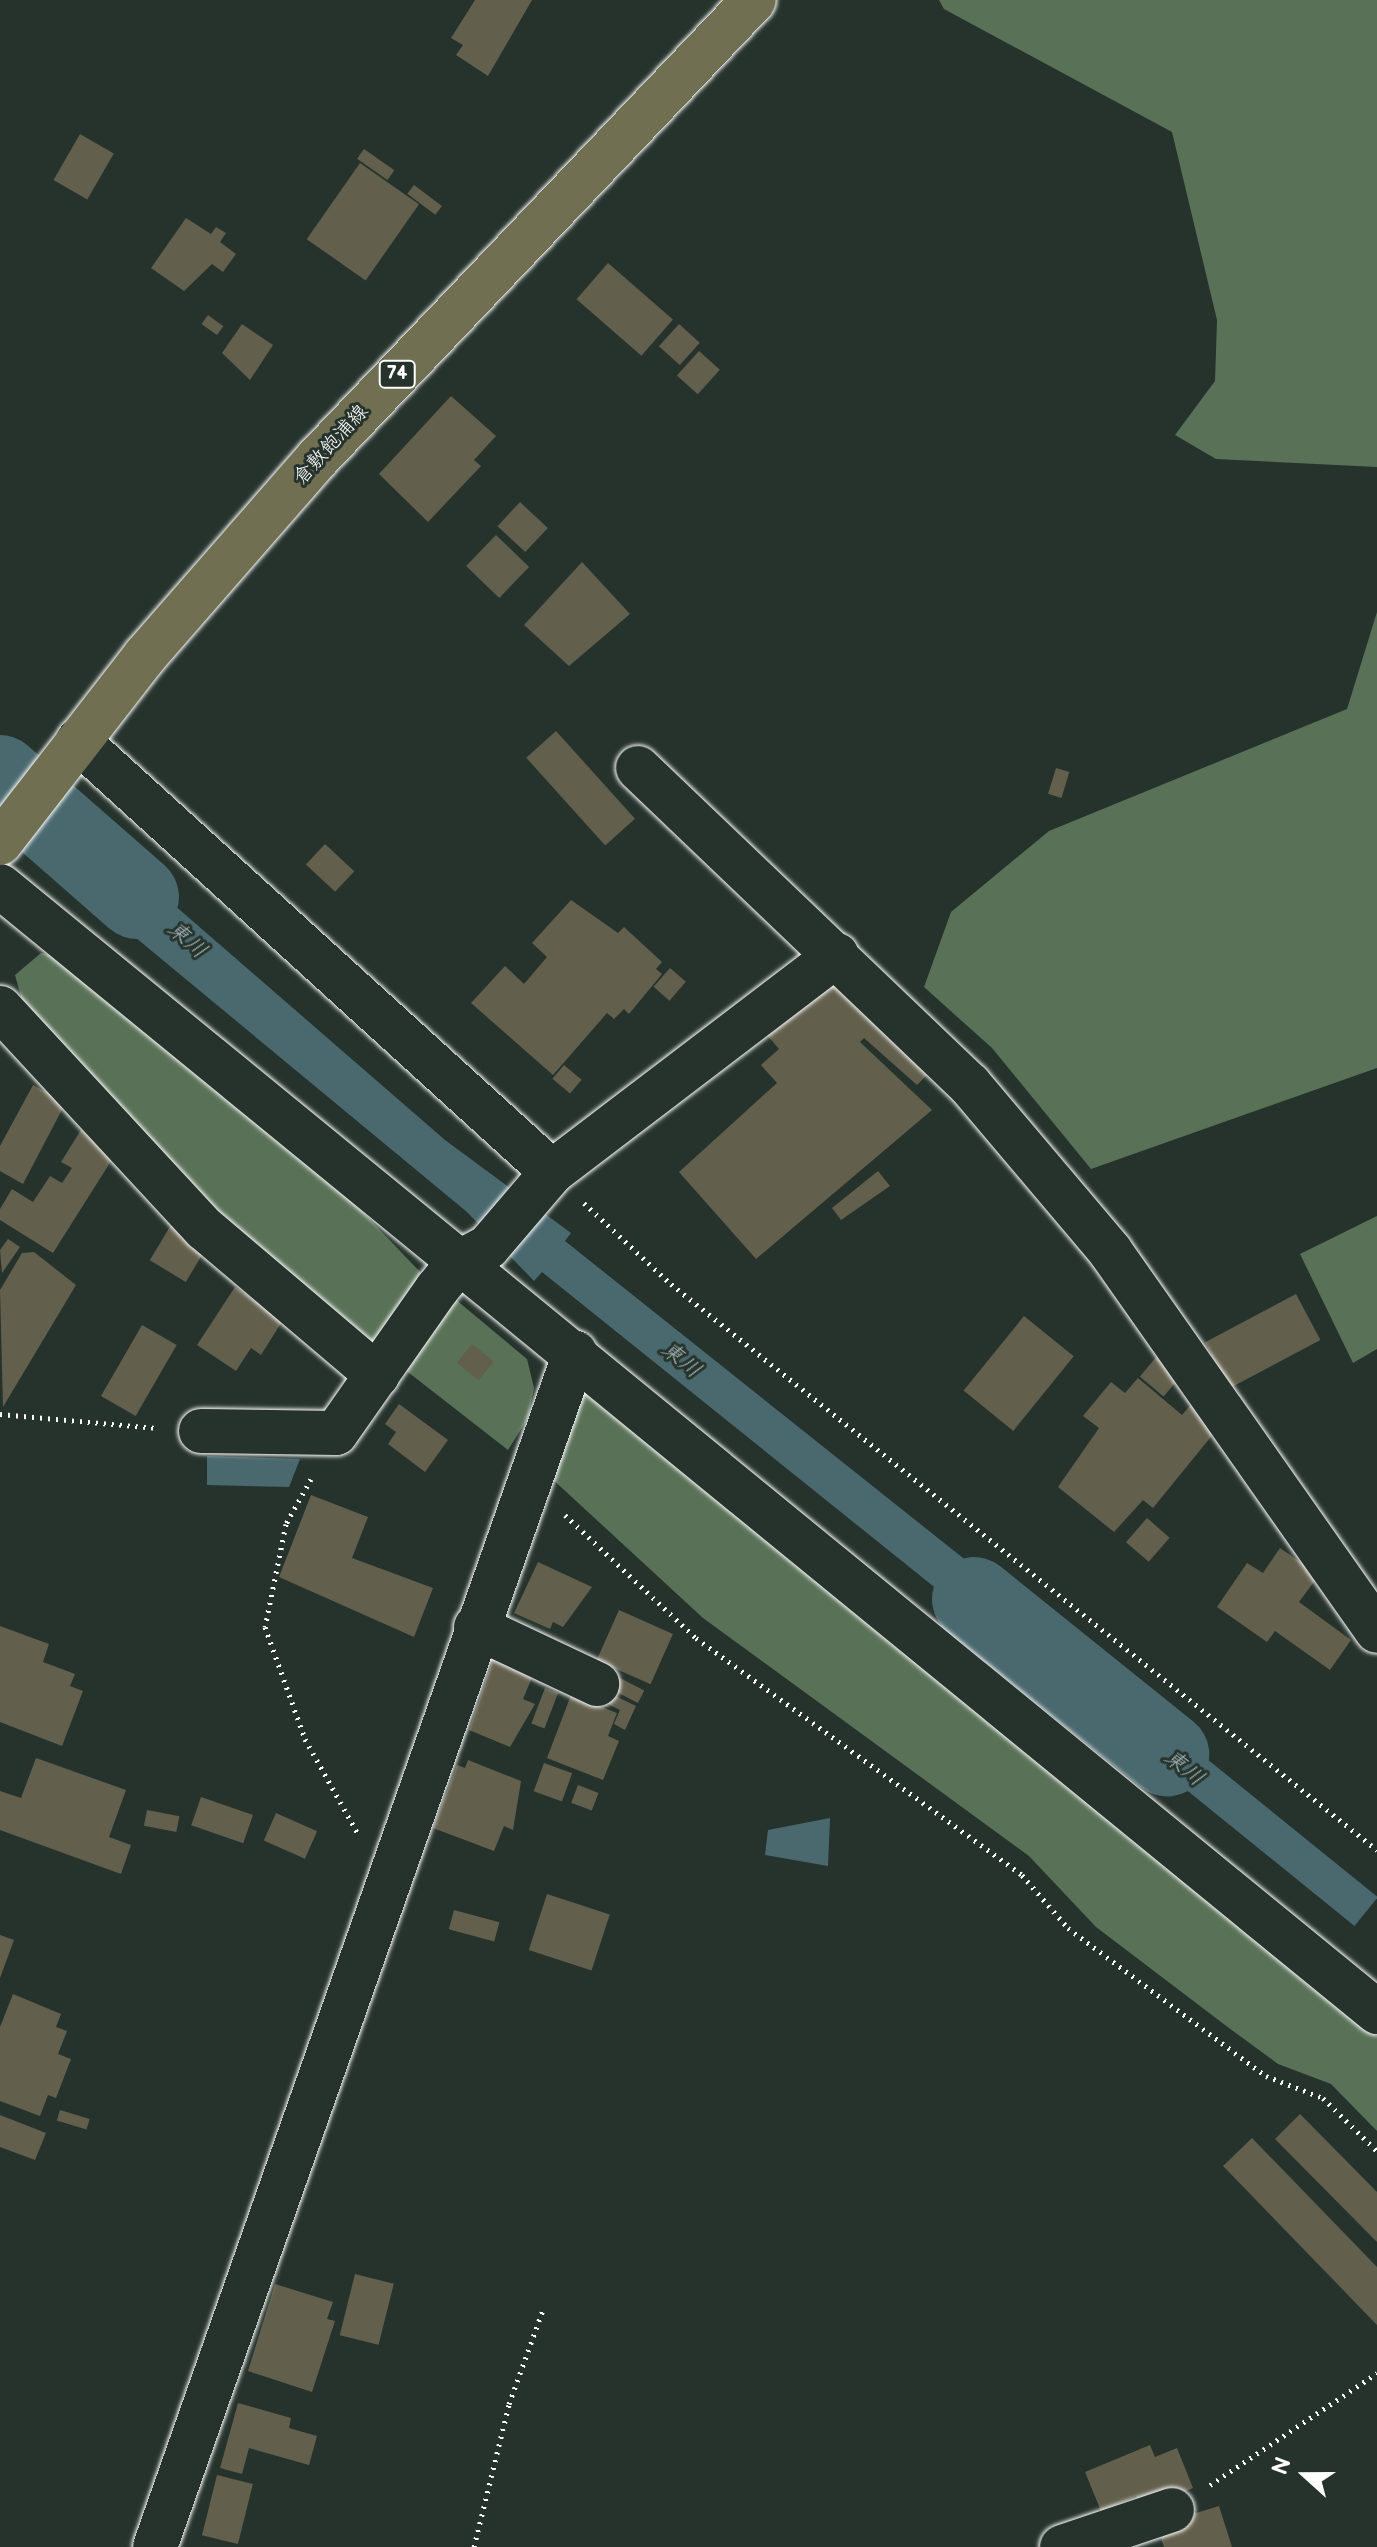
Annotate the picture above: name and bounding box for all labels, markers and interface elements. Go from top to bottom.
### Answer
road number: 74 [377,360,417,388]
street label: 倉敷飽浦線 [289,400,373,490]
water label: 東川 [162,916,212,964]
water label: 東川 [656,1336,706,1384]
water label: 東川 [1159,1744,1209,1792]
north arrow [1265,2435,1345,2515]
text: N [1267,2454,1298,2479]

